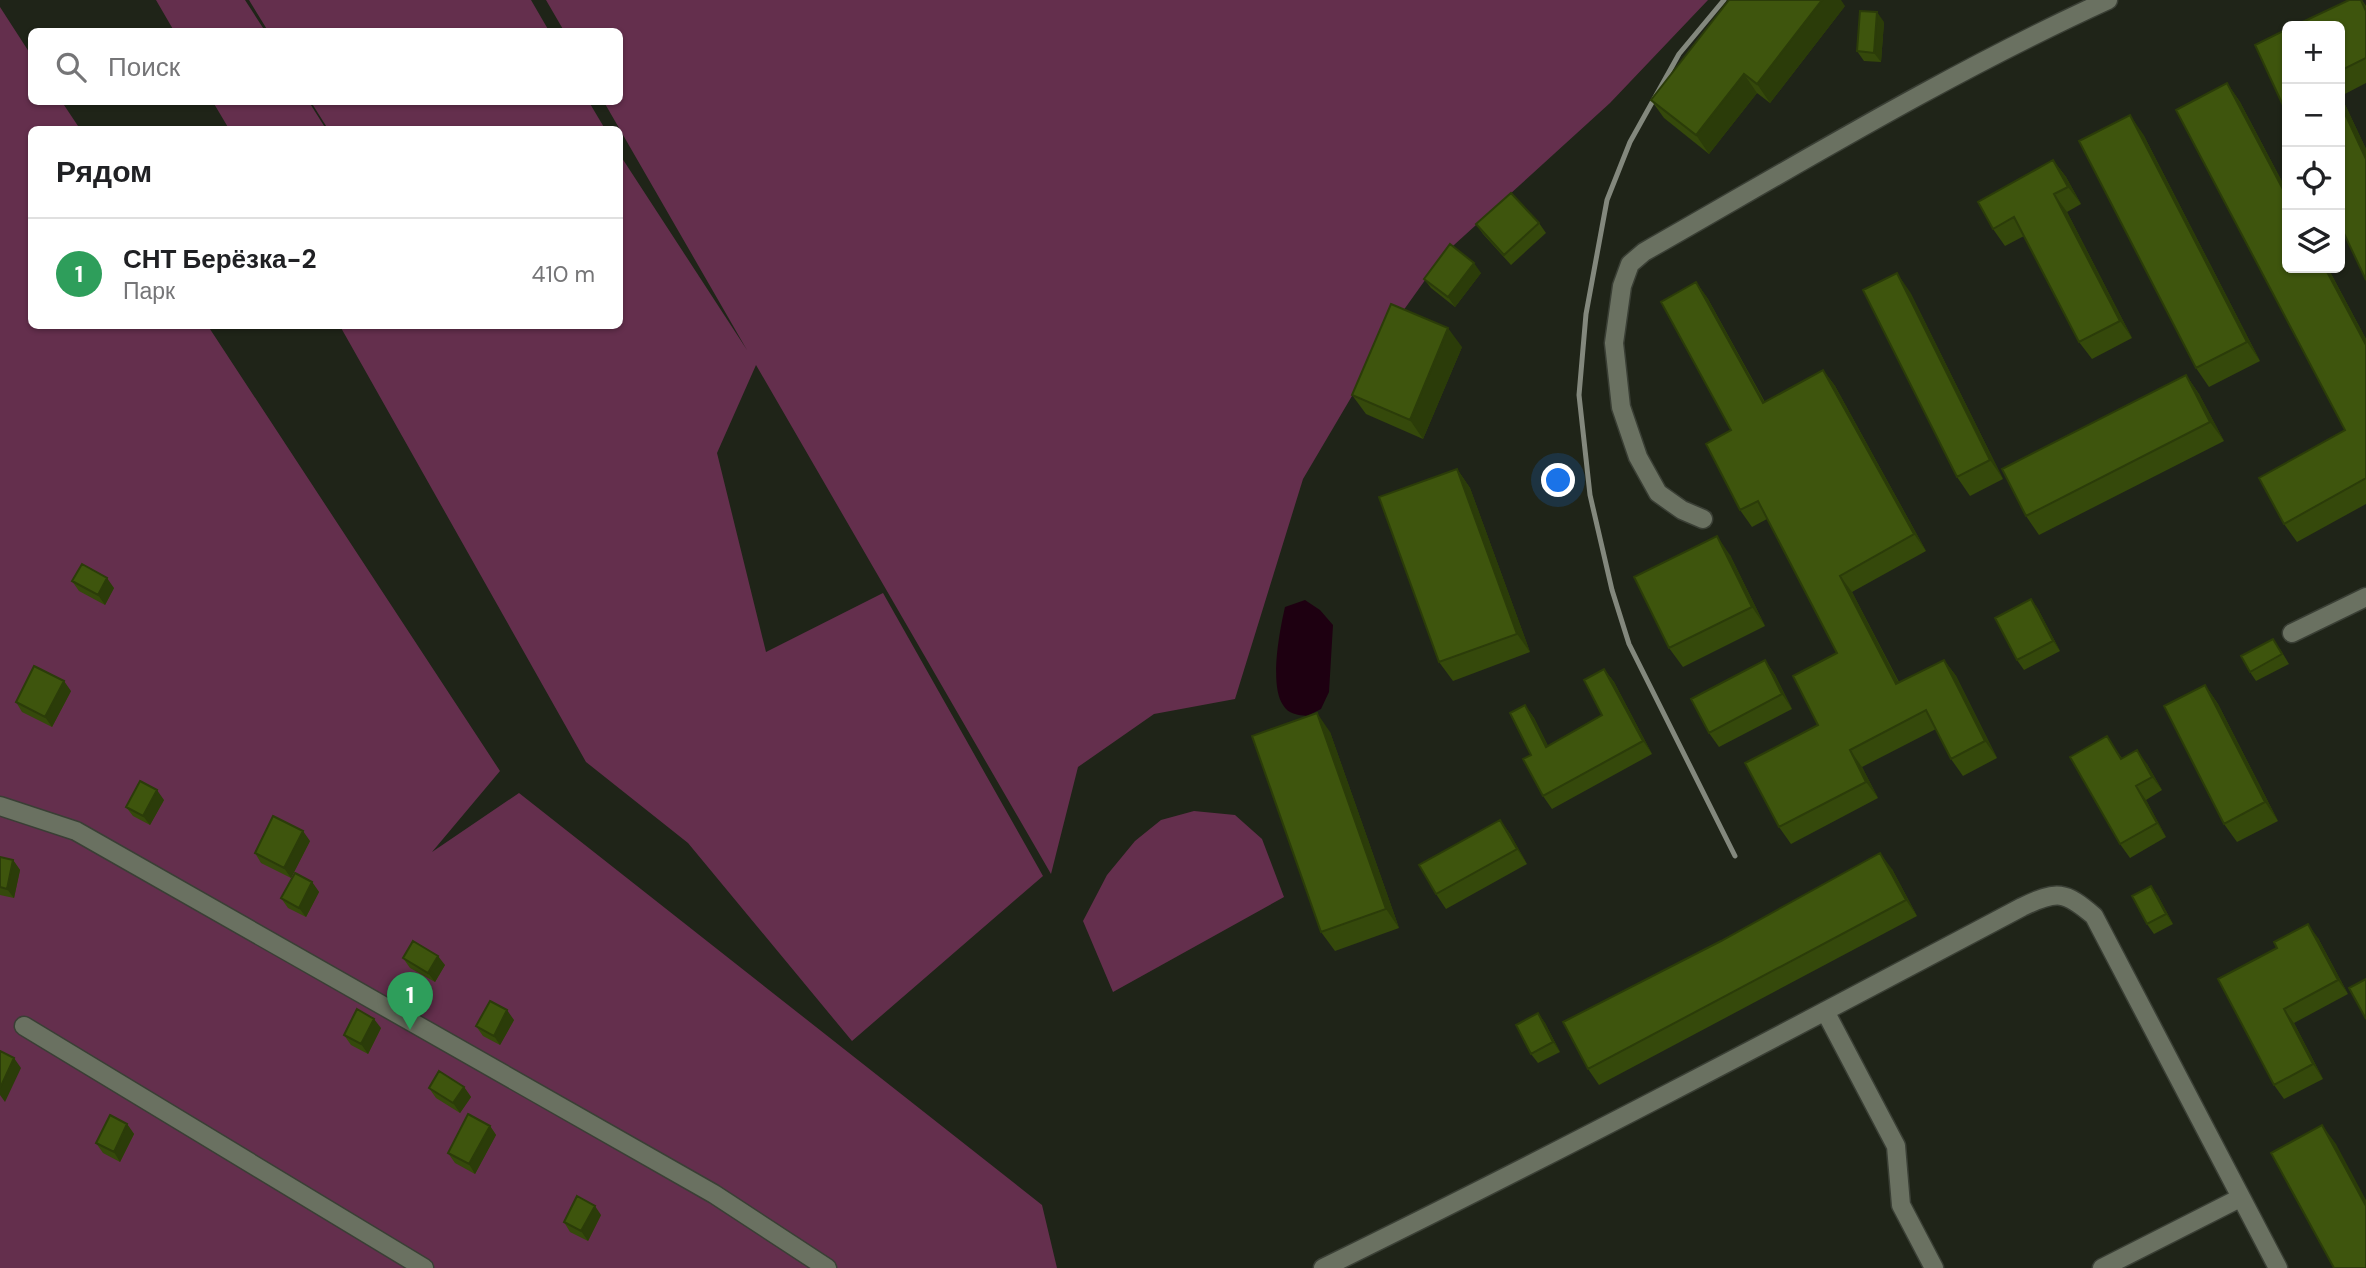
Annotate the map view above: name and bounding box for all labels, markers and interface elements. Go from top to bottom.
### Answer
map controls [2282,21,2345,273]
button: + [2282,21,2345,84]
search box [28,28,623,105]
icon: search [52,48,90,86]
text: Поиск [108,50,180,84]
button: − [2282,84,2345,147]
button: locate [2282,147,2345,210]
text: Рядом [56,152,152,191]
button: layers [2282,210,2345,273]
text: СНТ Берёзка-2 [123,242,316,276]
text: 1 [75,259,83,289]
text: 410 m [532,259,595,289]
text: Парк [123,276,175,306]
your location [1541,463,1575,497]
pin: 1 [387,972,433,1030]

